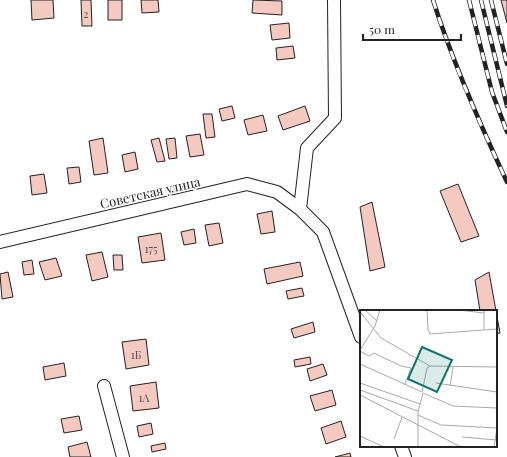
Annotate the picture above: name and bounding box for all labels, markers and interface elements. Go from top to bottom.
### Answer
house number: 2 [83,6,89,21]
scale bar [363,16,461,42]
text: 50 m [369,21,395,37]
street label: Советская улица [98,172,202,212]
house number: 175 [144,241,158,256]
inset map [360,310,497,447]
house number: 1Б [131,347,142,362]
house number: 1А [139,390,150,405]

